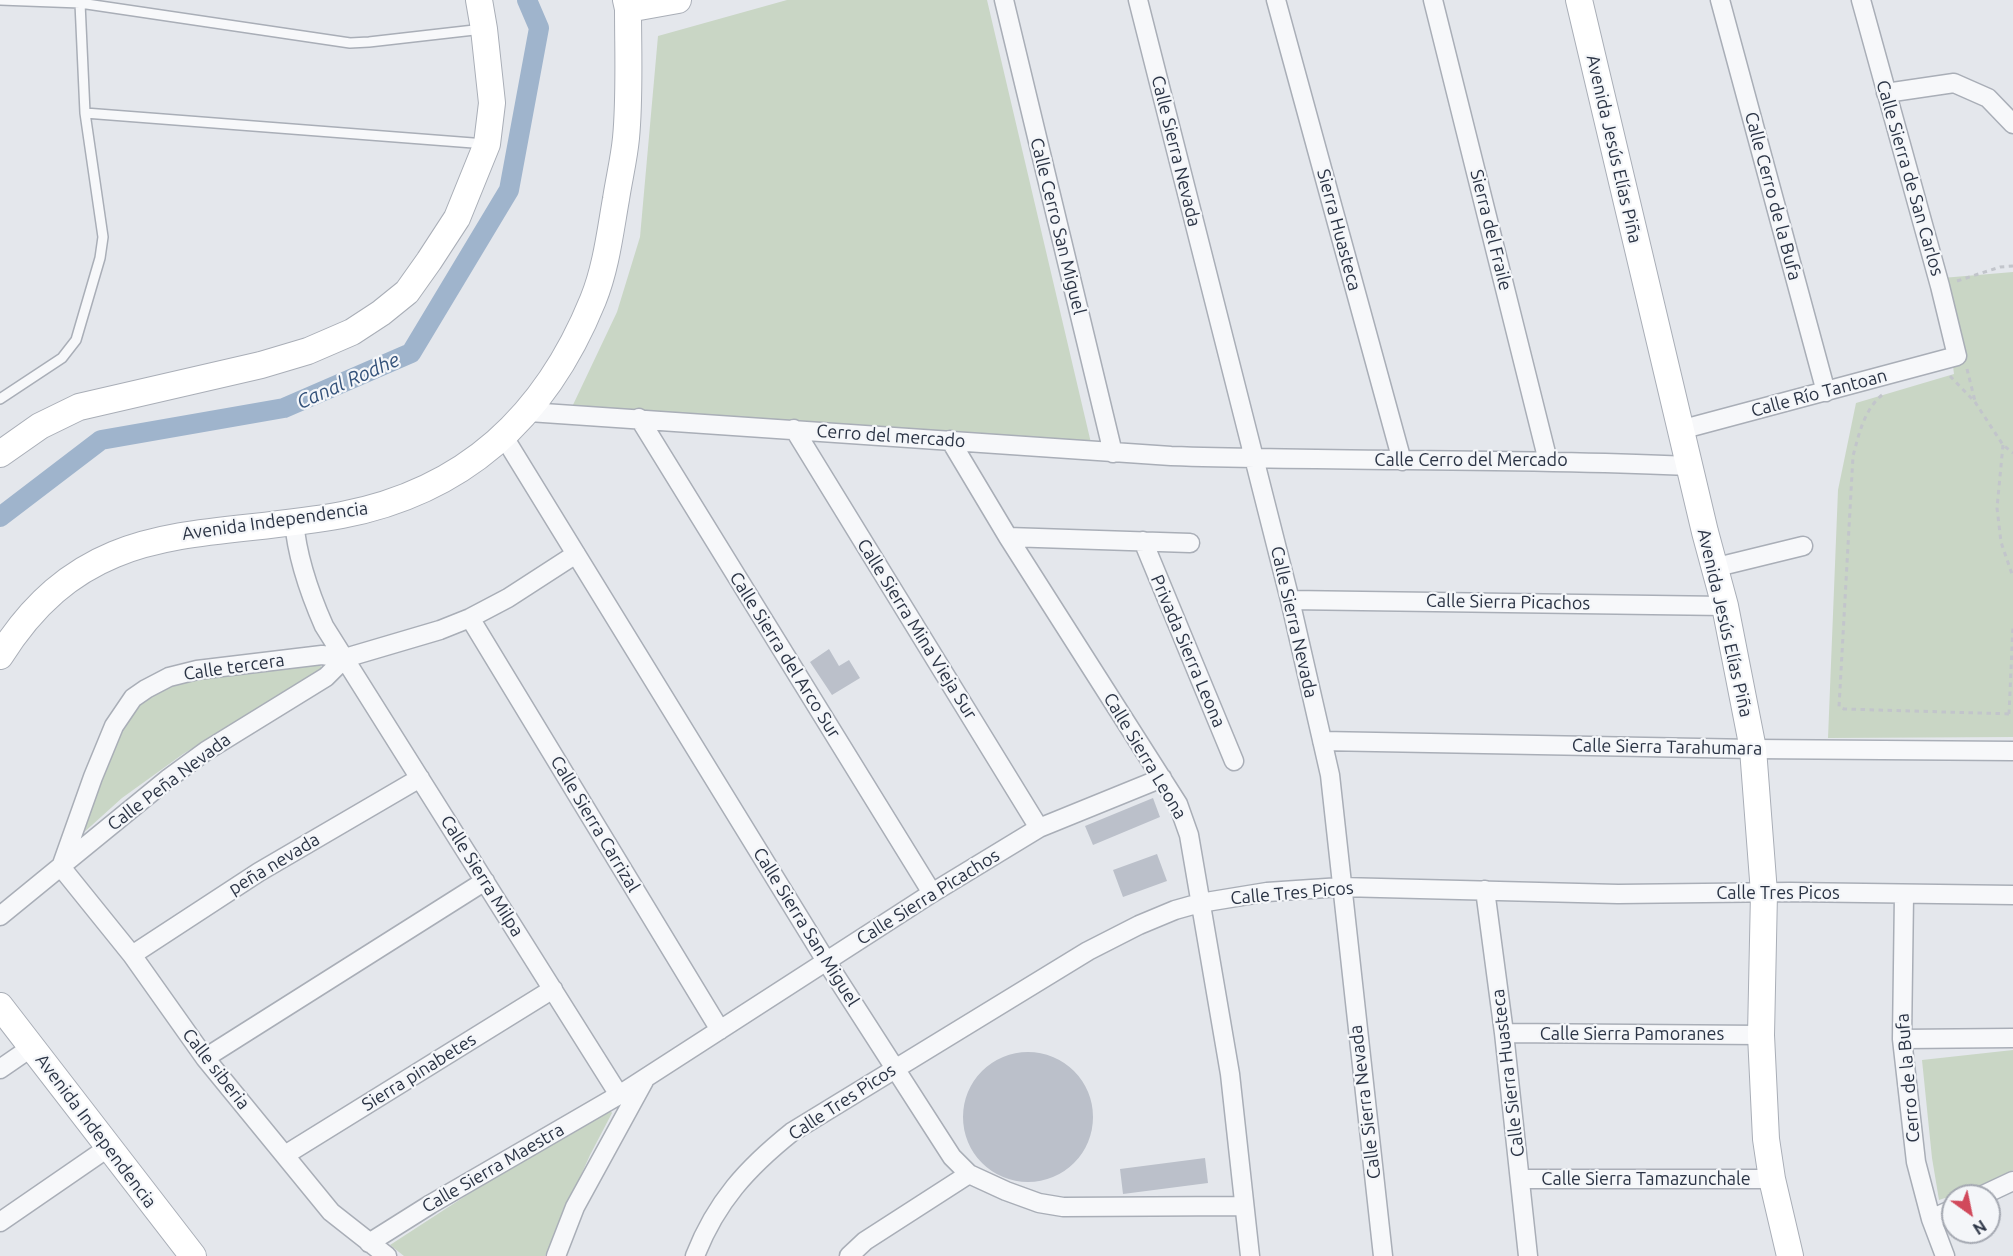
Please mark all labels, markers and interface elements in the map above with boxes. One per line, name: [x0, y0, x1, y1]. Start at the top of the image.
street label: Avenida Jesús Elías Piña: [1582, 53, 1646, 245]
street label: Calle Sierra Nevada: [1147, 73, 1205, 229]
street label: Calle Sierra de San Carlos: [1872, 78, 1948, 278]
street label: Calle Cerro de la Bufa: [1740, 109, 1806, 283]
street label: Calle Cerro San Miguel: [1026, 135, 1090, 317]
street label: Sierra Huasteca: [1312, 167, 1366, 293]
street label: Sierra del Fraile: [1465, 167, 1517, 293]
water label: Canal Rodhe: [293, 348, 403, 414]
street label: Calle Río Tantoan: [1749, 364, 1889, 422]
street label: Cerro del mercado: [816, 420, 966, 452]
street label: Calle Cerro del Mercado: [1374, 449, 1568, 471]
street label: Avenida Independencia: [181, 497, 369, 545]
street label: Avenida Jesús Elías Piña: [1693, 527, 1757, 719]
street label: Calle Sierra Mina Vieja Sur: [853, 535, 981, 723]
street label: Calle Sierra Nevada: [1266, 544, 1322, 700]
street label: Calle Sierra del Arco Sur: [725, 568, 845, 742]
street label: Privada Sierra Leona: [1146, 571, 1230, 731]
street label: Calle Sierra Picachos: [1426, 590, 1590, 614]
street label: Calle tercera: [182, 649, 286, 685]
street label: Calle Sierra Leona: [1099, 689, 1191, 823]
street label: Calle Peña Nevada: [103, 729, 235, 835]
street label: Calle Sierra Tarahumara: [1572, 735, 1762, 759]
street label: Calle Sierra Carrizal: [546, 752, 644, 896]
street label: Calle Sierra Milpa: [436, 811, 528, 941]
street label: peña nevada: [225, 828, 323, 900]
street label: Calle Sierra San Miguel: [748, 844, 864, 1010]
street label: Calle Sierra Picachos: [853, 844, 1003, 950]
street label: Calle Tres Picos: [1229, 877, 1355, 909]
street label: Calle Tres Picos: [1716, 882, 1840, 904]
street label: Calle Sierra Huasteca: [1487, 988, 1529, 1158]
street label: Cerro de la Bufa: [1892, 1012, 1924, 1144]
street label: Calle Sierra Pamoranes: [1540, 1023, 1724, 1045]
street label: Calle siberia: [178, 1024, 254, 1114]
street label: Calle Sierra Nevada: [1345, 1024, 1385, 1180]
street label: Sierra pinabetes: [358, 1028, 480, 1116]
street label: Avenida Independencia: [31, 1050, 161, 1212]
street label: Calle Tres Picos: [784, 1059, 900, 1145]
street label: Calle Sierra Maestra: [418, 1119, 568, 1217]
street label: Calle Sierra Tamazunchale: [1541, 1168, 1751, 1190]
north arrow: [1941, 1184, 2001, 1244]
text: N: [1970, 1217, 1990, 1238]

